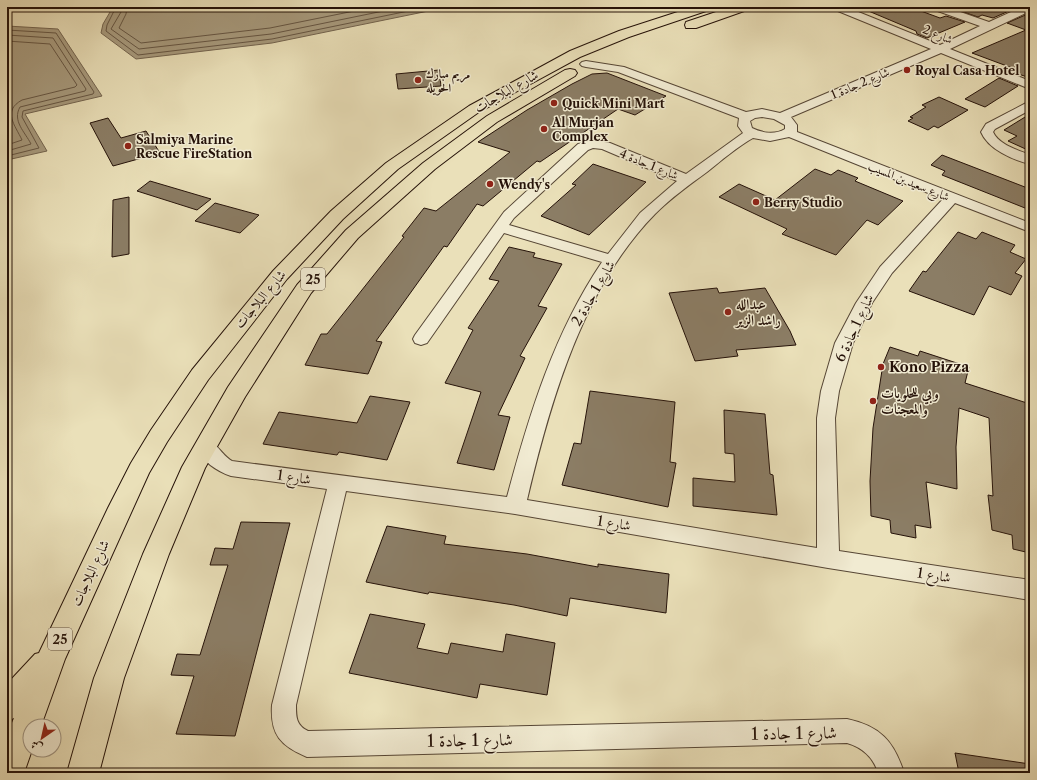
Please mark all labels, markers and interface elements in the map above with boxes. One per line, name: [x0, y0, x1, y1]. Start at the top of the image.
street label: شارع 2: [919, 21, 955, 51]
place label: Royal Casa Hotel: [915, 63, 1019, 78]
street label: شارع 2 جادة 1: [828, 64, 893, 106]
street label: شارع البلاجات: [471, 65, 543, 119]
marker: Royal Casa Hotel: [902, 65, 912, 75]
place label: مريم مبارك الحويله: [426, 66, 470, 96]
marker: مريم مبارك الحويله: [413, 75, 423, 85]
place label: Quick Mini Mart: [562, 96, 665, 111]
marker: Quick Mini Mart: [549, 98, 559, 108]
place label: Al Murjan Complex: [551, 115, 615, 144]
marker: Al Murjan Complex: [539, 124, 549, 134]
place label: Salmiya Marine Rescue FireStation: [136, 132, 253, 161]
marker: Salmiya Marine Rescue FireStation: [123, 141, 133, 151]
street label: شارع 1 جادة 4: [616, 145, 681, 186]
street label: شارع سعيد بن المسيب: [865, 158, 952, 208]
place label: Wendy's: [497, 177, 550, 192]
marker: Wendy's: [485, 179, 495, 189]
place label: Berry Studio: [764, 195, 843, 210]
marker: Berry Studio: [751, 197, 761, 207]
street label: شارع 1 جادة 2: [567, 257, 622, 330]
street label: شارع البلاجات: [230, 266, 292, 334]
road number: 25: [301, 268, 325, 290]
street label: شارع 1 جادة 6: [830, 291, 880, 366]
place label: عبدالله راشد الزير: [734, 295, 781, 329]
marker: عبدالله راشد الزير: [723, 307, 733, 317]
place label: Kono Pizza: [889, 358, 970, 376]
marker: Kono Pizza: [876, 362, 886, 372]
place label: وبي للحلويات والمعجنات: [881, 384, 939, 418]
marker: وبي للحلويات والمعجنات: [868, 396, 878, 406]
street label: شارع 1: [276, 466, 312, 491]
street label: شارع 1: [595, 511, 632, 538]
street label: شارع البلاجات: [67, 537, 116, 610]
street label: شارع 1: [915, 563, 952, 590]
road number: 25: [48, 628, 72, 650]
north arrow: [22, 718, 62, 758]
street label: شارع 1 جادة 1: [751, 722, 837, 748]
street label: شارع 1 جادة 1: [427, 729, 513, 755]
text: ش: [28, 737, 45, 755]

